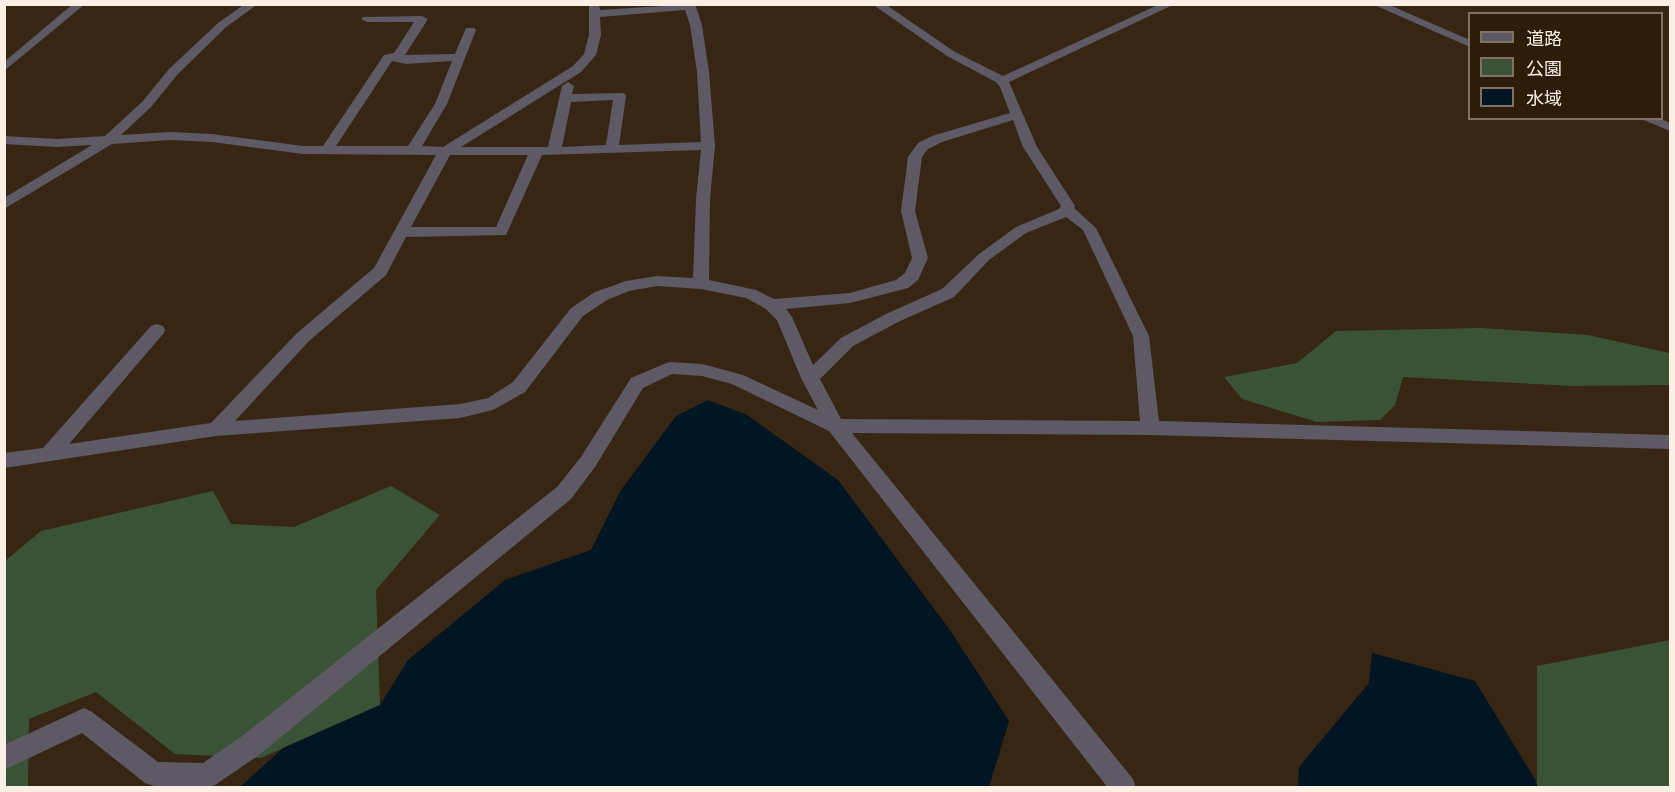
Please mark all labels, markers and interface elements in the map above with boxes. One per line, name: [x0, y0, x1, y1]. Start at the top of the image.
legend: [1468, 12, 1663, 120]
text: 道路: [1526, 24, 1562, 51]
text: 公園: [1526, 54, 1562, 81]
text: 水域: [1526, 84, 1562, 111]

